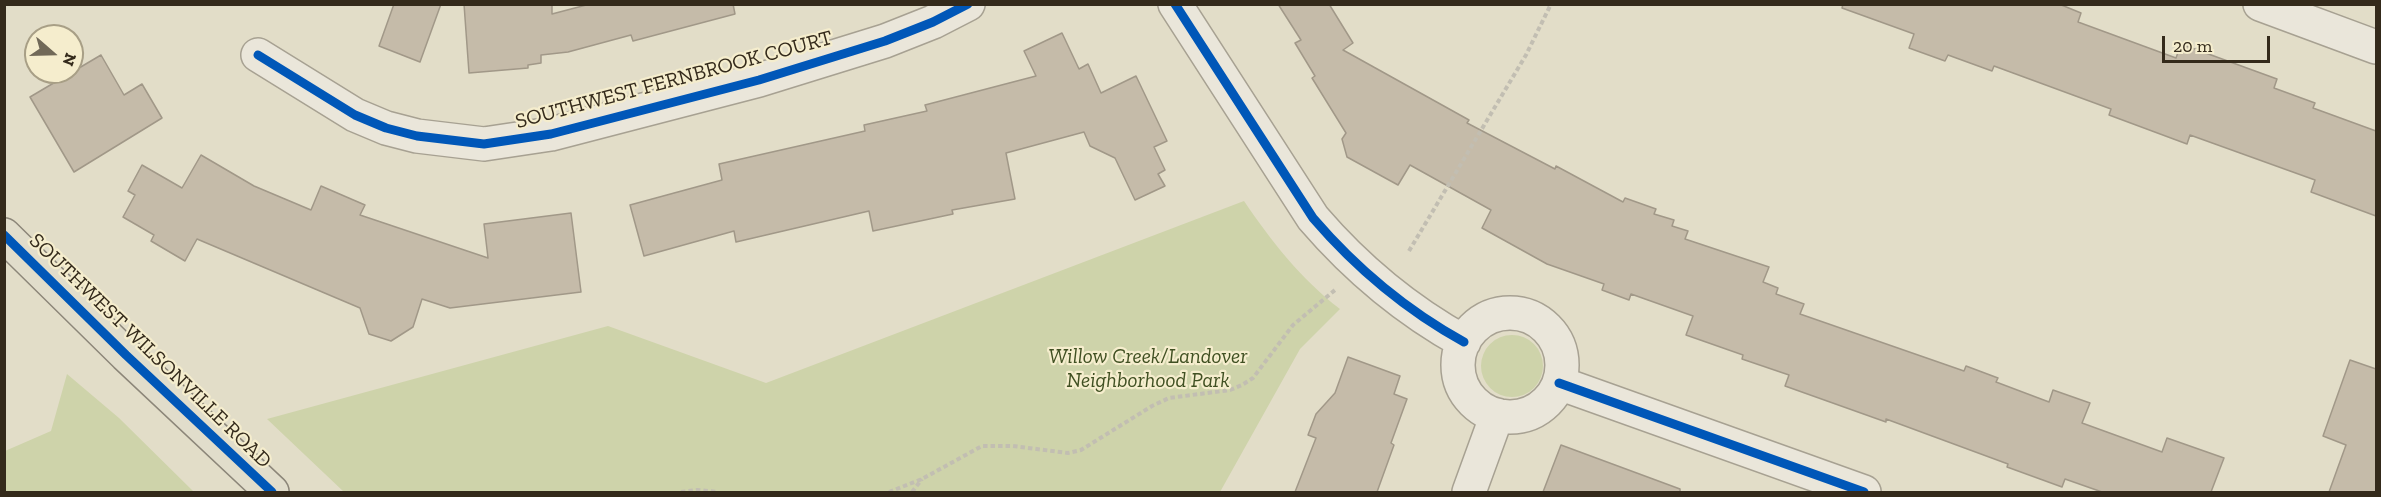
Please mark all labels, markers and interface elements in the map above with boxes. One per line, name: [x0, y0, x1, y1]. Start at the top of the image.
north arrow: [24, 24, 84, 84]
scale bar: [2165, 24, 2273, 62]
street label: SOUTHWEST FERNBROOK COURT: [513, 25, 835, 135]
text: 20 m: [2173, 35, 2212, 57]
text: N: [58, 51, 81, 69]
street label: SOUTHWEST WILSONVILLE ROAD: [24, 228, 276, 474]
park label: Willow Creek/Landover Neighborhood Park: [1049, 344, 1247, 394]

